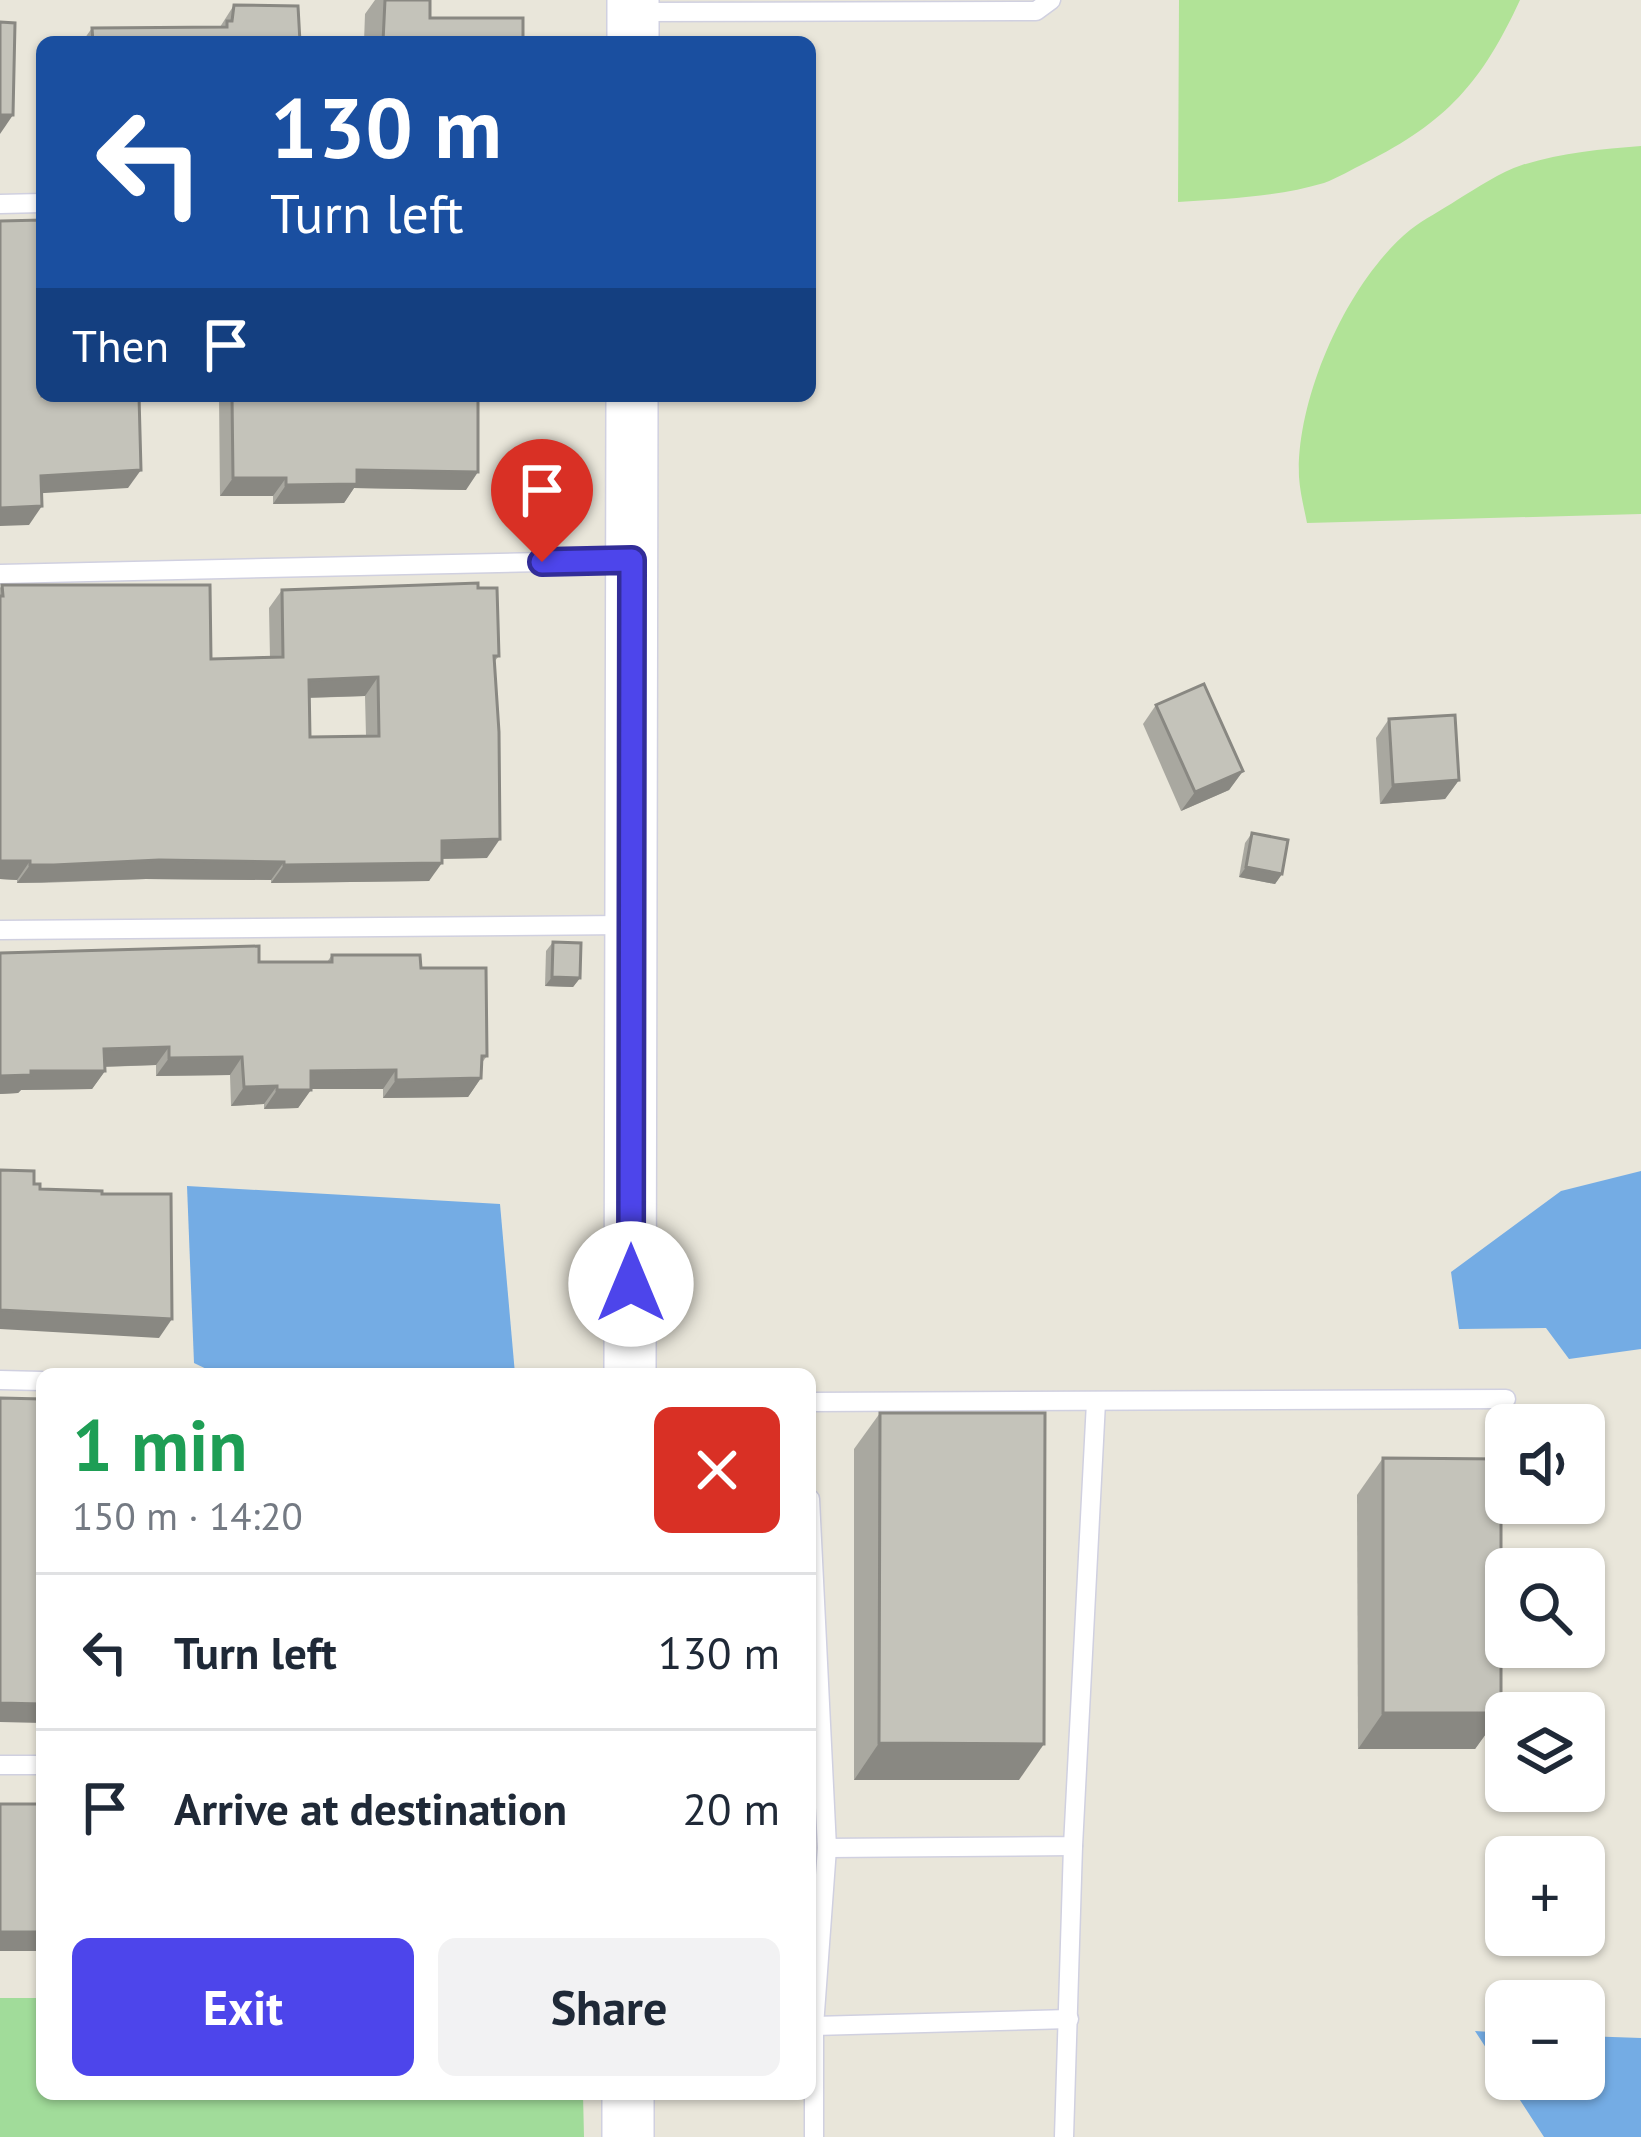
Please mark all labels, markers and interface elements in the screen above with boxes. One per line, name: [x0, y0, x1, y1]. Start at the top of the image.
text: 130 m: [270, 72, 502, 181]
icon: left: [72, 84, 228, 240]
text: Turn left: [270, 178, 464, 248]
icon: arrive: [193, 312, 259, 378]
text: Then: [72, 316, 169, 374]
pin: [491, 439, 593, 562]
icon: arrive: [509, 457, 575, 523]
position arrow: [568, 1221, 694, 1347]
text: 1 min: [72, 1398, 248, 1491]
map controls: [1485, 1404, 1605, 2100]
button: sound: [1485, 1404, 1605, 1524]
button: close: [654, 1407, 780, 1533]
text: 150 m · 14:20: [72, 1490, 303, 1541]
button: search: [1485, 1548, 1605, 1668]
icon: left: [72, 1619, 138, 1685]
text: Turn left: [174, 1623, 337, 1681]
text: 130 m: [658, 1623, 780, 1681]
button: layers: [1485, 1692, 1605, 1812]
icon: arrive: [72, 1775, 138, 1841]
text: Arrive at destination: [174, 1779, 567, 1837]
text: 20 m: [682, 1779, 780, 1837]
button: +: [1485, 1836, 1605, 1956]
button: Exit: [72, 1938, 414, 2076]
button: Share: [438, 1938, 780, 2076]
button: −: [1485, 1980, 1605, 2100]

